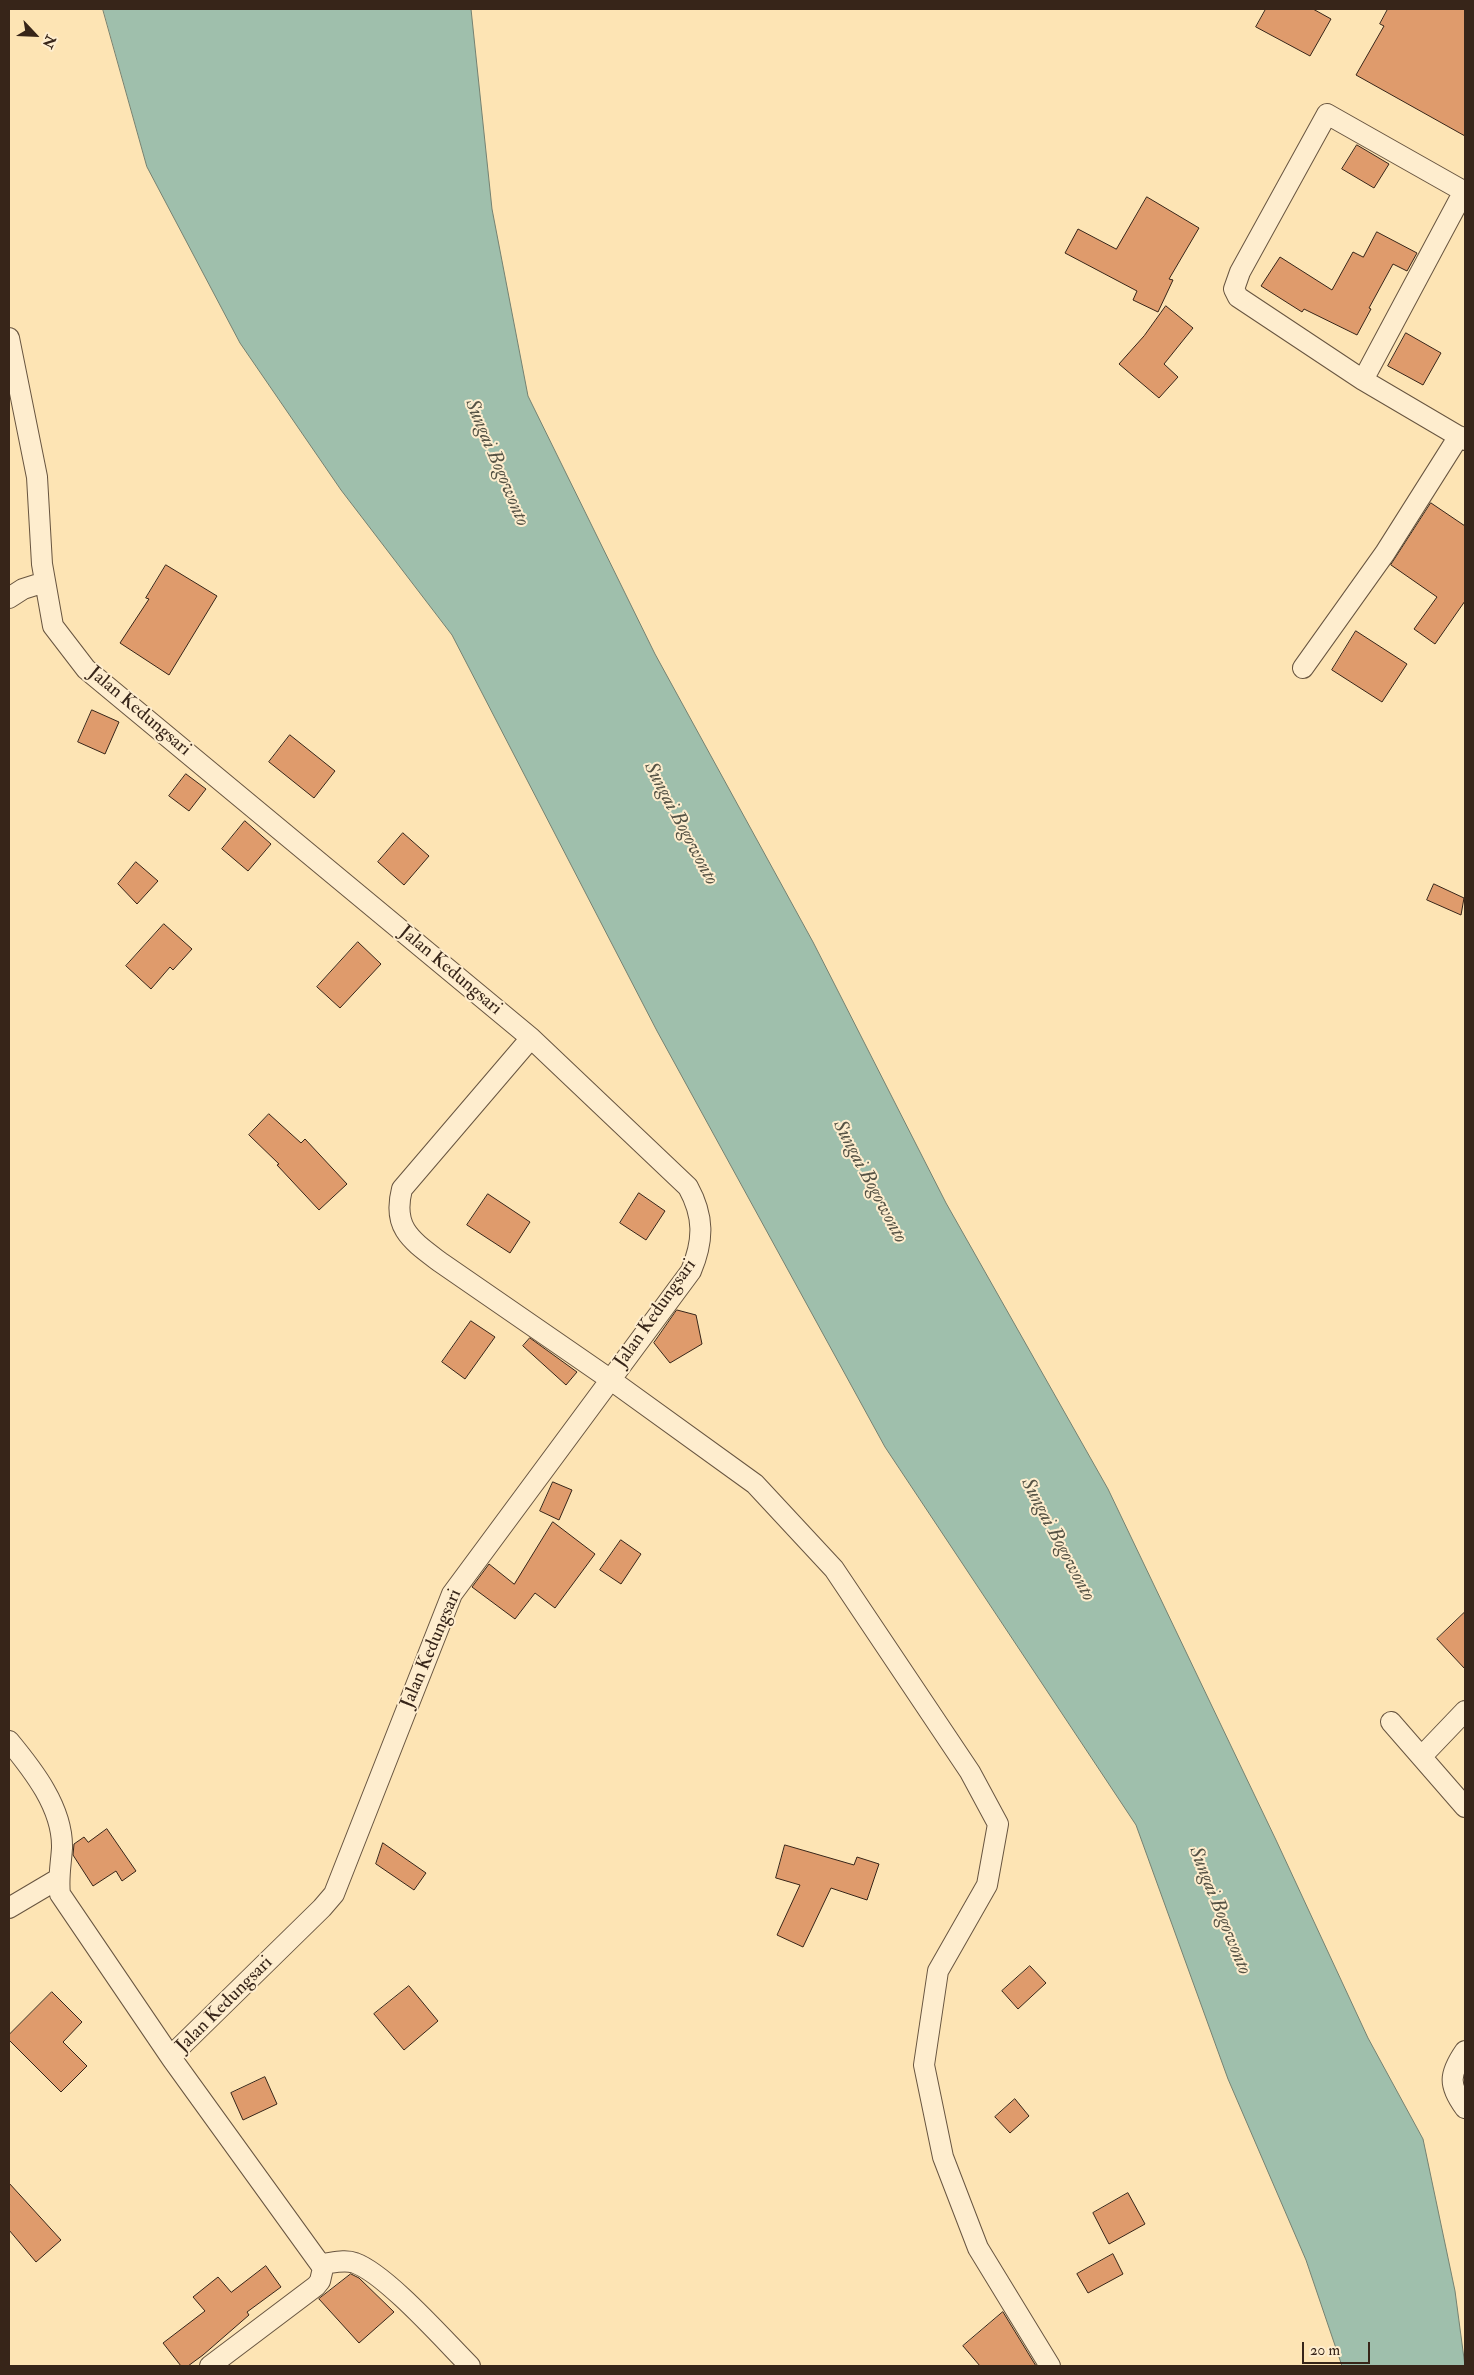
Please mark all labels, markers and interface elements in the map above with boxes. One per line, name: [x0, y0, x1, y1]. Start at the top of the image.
north arrow: [10, 10, 60, 60]
text: N: [39, 32, 59, 51]
water label: Sungai Bogowonto: [458, 396, 534, 530]
street label: Jalan Kedungsari: [83, 662, 195, 762]
water label: Sungai Bogowonto: [638, 758, 722, 890]
street label: Jalan Kedungsari: [394, 921, 506, 1021]
water label: Sungai Bogowonto: [827, 1116, 911, 1248]
street label: Jalan Kedungsari: [610, 1255, 702, 1373]
water label: Sungai Bogowonto: [1015, 1474, 1099, 1606]
street label: Jalan Kedungsari: [397, 1586, 467, 1712]
water label: Sungai Bogowonto: [1182, 1843, 1256, 1979]
street label: Jalan Kedungsari: [172, 1952, 278, 2058]
scale bar: [1304, 2332, 1372, 2364]
text: 20 m: [1310, 2341, 1340, 2360]

